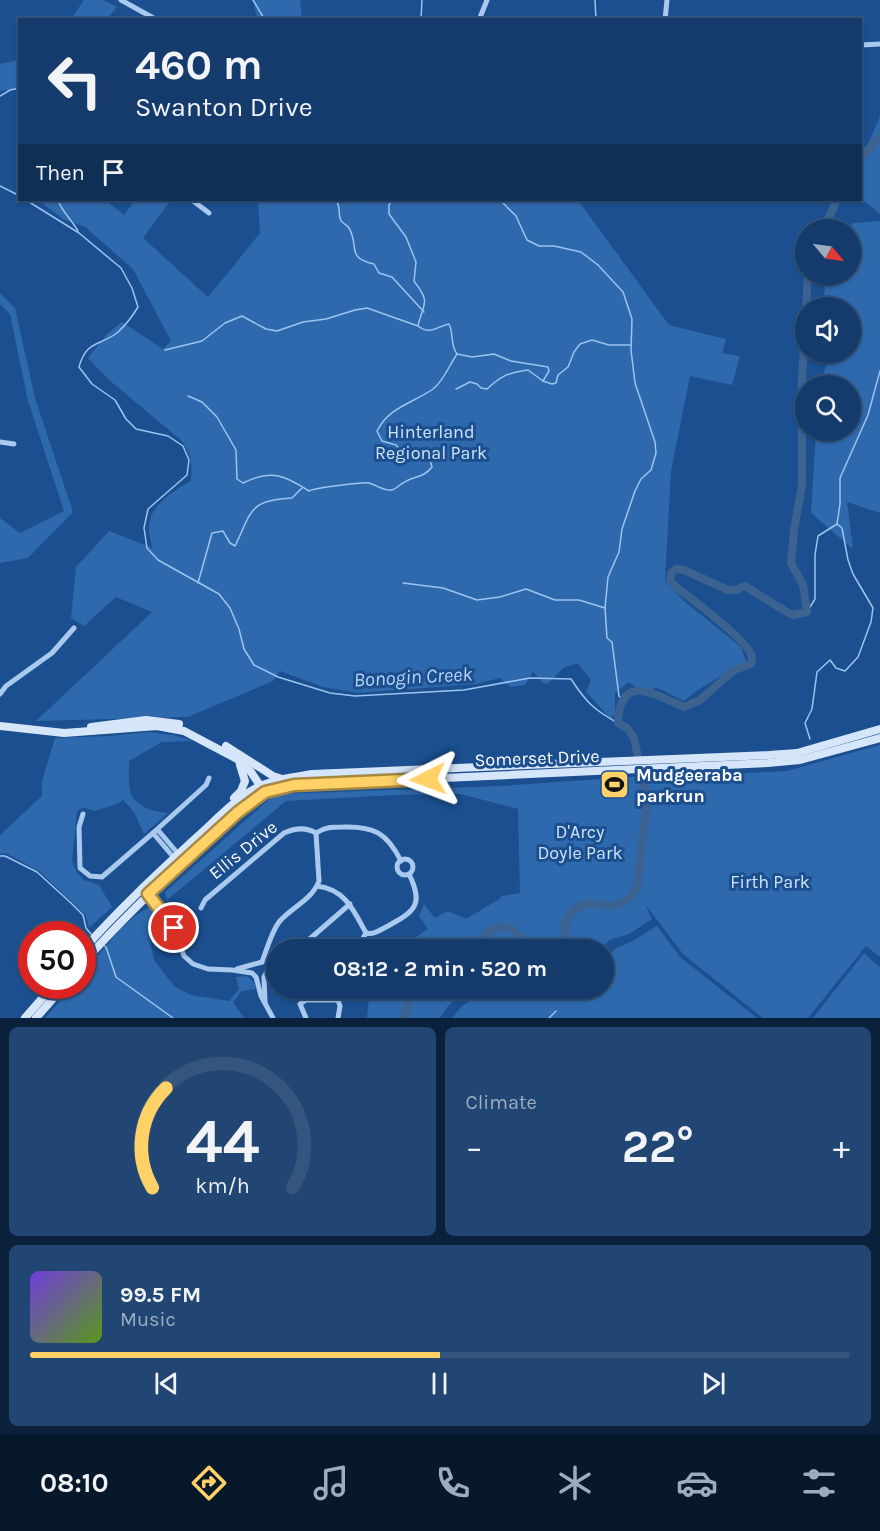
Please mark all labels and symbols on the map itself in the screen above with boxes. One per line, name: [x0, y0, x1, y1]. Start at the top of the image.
north arrow: [795, 219, 861, 285]
park label: Hinterland Regional Park: [375, 421, 487, 464]
water label: Bonogin Creek: [353, 662, 474, 692]
street label: Somerset Drive: [474, 745, 600, 771]
position arrow: [396, 747, 460, 811]
place label: Mudgeeraba parkrun: [636, 764, 743, 807]
sports icon: Mudgeeraba parkrun: [599, 769, 631, 801]
street label: Ellis Drive: [204, 816, 282, 884]
park label: D'Arcy Doyle Park: [537, 821, 623, 864]
park label: Firth Park: [730, 871, 810, 893]
pin: [148, 902, 199, 953]
speed limit sign: 50: [18, 921, 96, 999]

